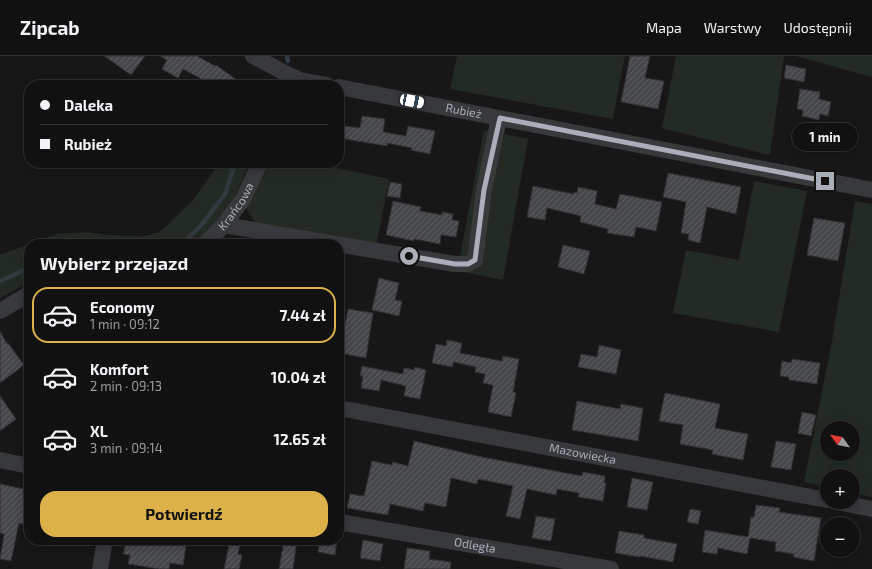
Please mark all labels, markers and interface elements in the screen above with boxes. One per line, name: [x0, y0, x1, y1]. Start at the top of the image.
text: Zipcab: [20, 16, 80, 39]
text: Mapa: [646, 19, 682, 36]
text: Warstwy: [704, 19, 762, 36]
text: Udostępnij: [784, 19, 852, 36]
car: [399, 93, 425, 109]
text: Daleka: [64, 96, 113, 114]
street label: Rubież: [445, 100, 483, 120]
callout: 1 min: [792, 123, 858, 151]
text: 1 min: [809, 129, 841, 145]
text: Rubież: [64, 135, 112, 153]
route end: [816, 172, 834, 190]
street label: Krańcowa: [215, 180, 256, 233]
route start: [400, 247, 418, 265]
text: Wybierz przejazd: [40, 252, 188, 274]
icon: car: [42, 297, 78, 333]
text: Economy: [90, 298, 155, 316]
text: 7.44 zł: [279, 306, 326, 324]
text: 1 min · 09:12: [90, 316, 160, 332]
icon: car: [42, 359, 78, 395]
text: Komfort: [90, 360, 149, 378]
text: 10.04 zł: [271, 368, 326, 386]
text: 2 min · 09:13: [90, 378, 162, 394]
icon: car: [42, 421, 78, 457]
north arrow: [820, 421, 860, 461]
map controls: [820, 421, 860, 557]
text: XL: [90, 422, 108, 440]
text: 12.65 zł: [273, 430, 326, 448]
text: 3 min · 09:14: [90, 440, 163, 456]
street label: Mazowiecka: [548, 440, 618, 466]
button: +: [820, 469, 860, 509]
button: Potwierdź: [40, 491, 328, 537]
button: −: [820, 517, 860, 557]
street label: Odległa: [453, 534, 497, 555]

